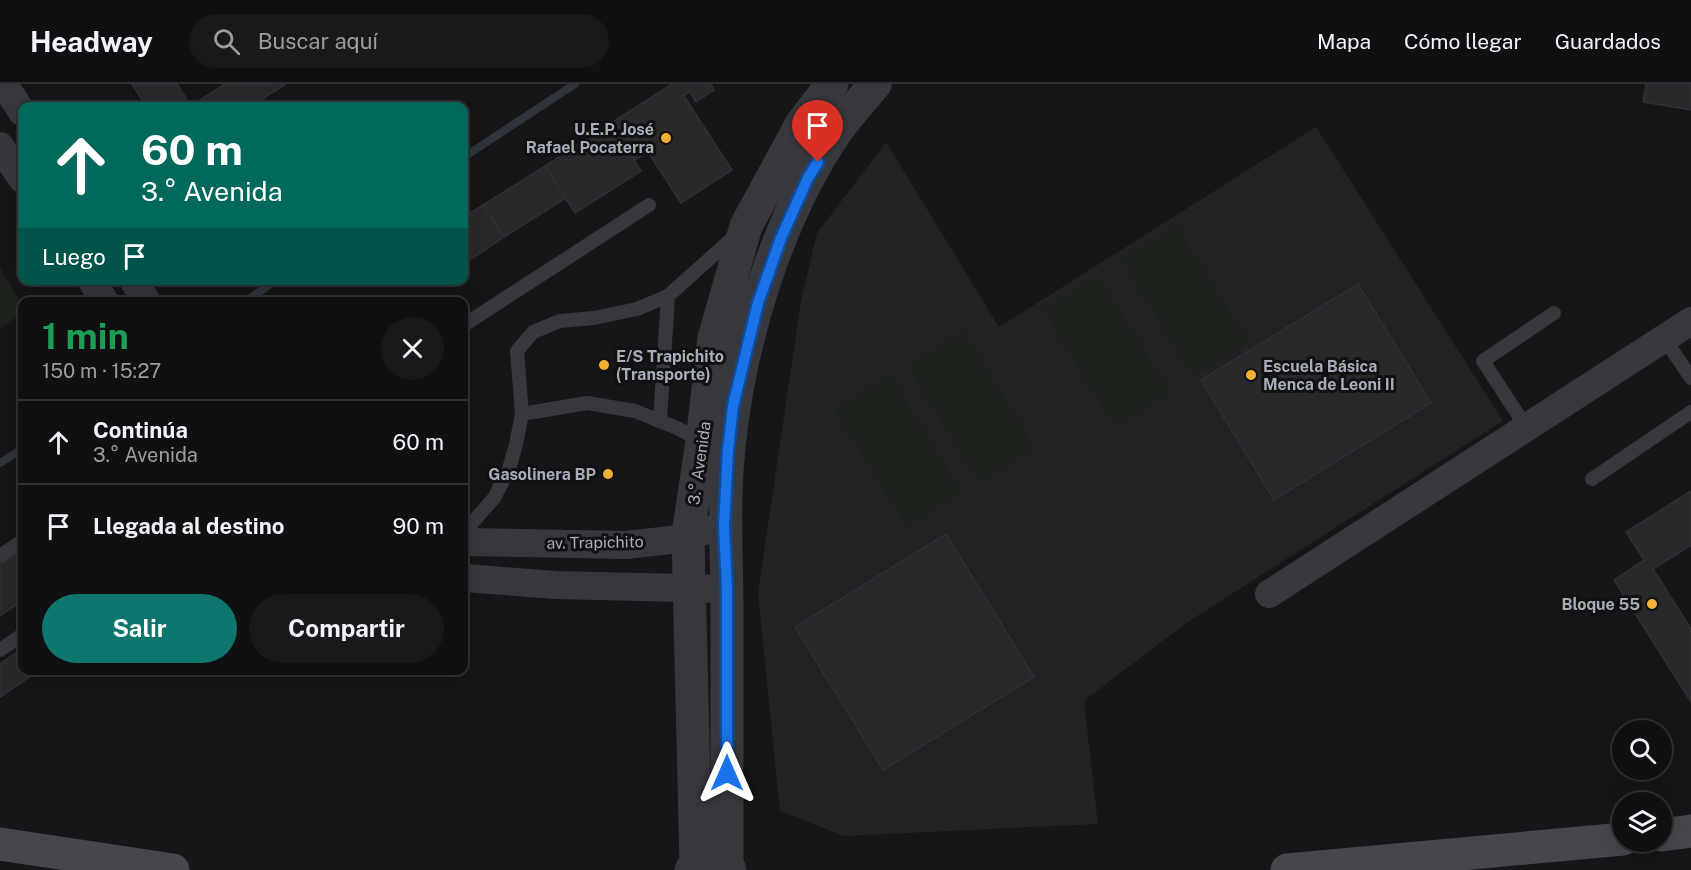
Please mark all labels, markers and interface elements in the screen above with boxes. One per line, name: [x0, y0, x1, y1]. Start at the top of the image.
search box: [189, 14, 609, 68]
text: Headway: [30, 25, 153, 58]
icon: search: [210, 25, 243, 58]
text: Buscar aquí: [258, 28, 378, 54]
text: Mapa: [1317, 29, 1371, 54]
text: Cómo llegar: [1404, 29, 1522, 54]
text: Guardados: [1555, 29, 1661, 54]
pin: [792, 100, 843, 162]
icon: arrive: [801, 109, 834, 142]
place label: U.E.P. José Rafael Pocaterra: [526, 120, 654, 157]
text: 60 m: [141, 125, 243, 174]
icon: ahead: [42, 126, 120, 204]
marker: U.E.P. José Rafael Pocaterra: [659, 131, 673, 145]
text: 3.° Avenida: [141, 175, 283, 207]
icon: arrive: [118, 240, 151, 273]
text: Luego: [42, 244, 106, 270]
text: 1 min: [42, 315, 129, 357]
button: close: [381, 317, 444, 380]
place label: E/S Trapichito (Transporte): [616, 347, 724, 384]
place label: Escuela Básica Menca de Leoni II: [1263, 357, 1395, 394]
marker: E/S Trapichito (Transporte): [597, 358, 611, 372]
text: 150 m · 15:27: [42, 359, 161, 383]
marker: Escuela Básica Menca de Leoni II: [1244, 368, 1258, 382]
text: Continúa: [93, 417, 188, 443]
street label: 3.° Avenida: [684, 420, 715, 506]
icon: ahead: [42, 426, 75, 459]
text: 60 m: [393, 429, 444, 455]
text: 3.° Avenida: [93, 443, 198, 467]
place label: Gasolinera BP: [488, 465, 596, 484]
marker: Gasolinera BP: [601, 467, 615, 481]
icon: arrive: [42, 510, 75, 543]
text: Llegada al destino: [93, 513, 284, 539]
text: 90 m: [393, 513, 444, 539]
street label: av. Trapichito: [546, 532, 644, 553]
button: Salir: [42, 594, 237, 663]
button: Compartir: [249, 594, 444, 663]
place label: Bloque 55: [1561, 595, 1640, 614]
marker: Bloque 55: [1645, 597, 1659, 611]
map controls: [1612, 720, 1672, 852]
button: search: [1612, 720, 1672, 780]
position arrow: [695, 741, 759, 805]
button: layers: [1612, 792, 1672, 852]

